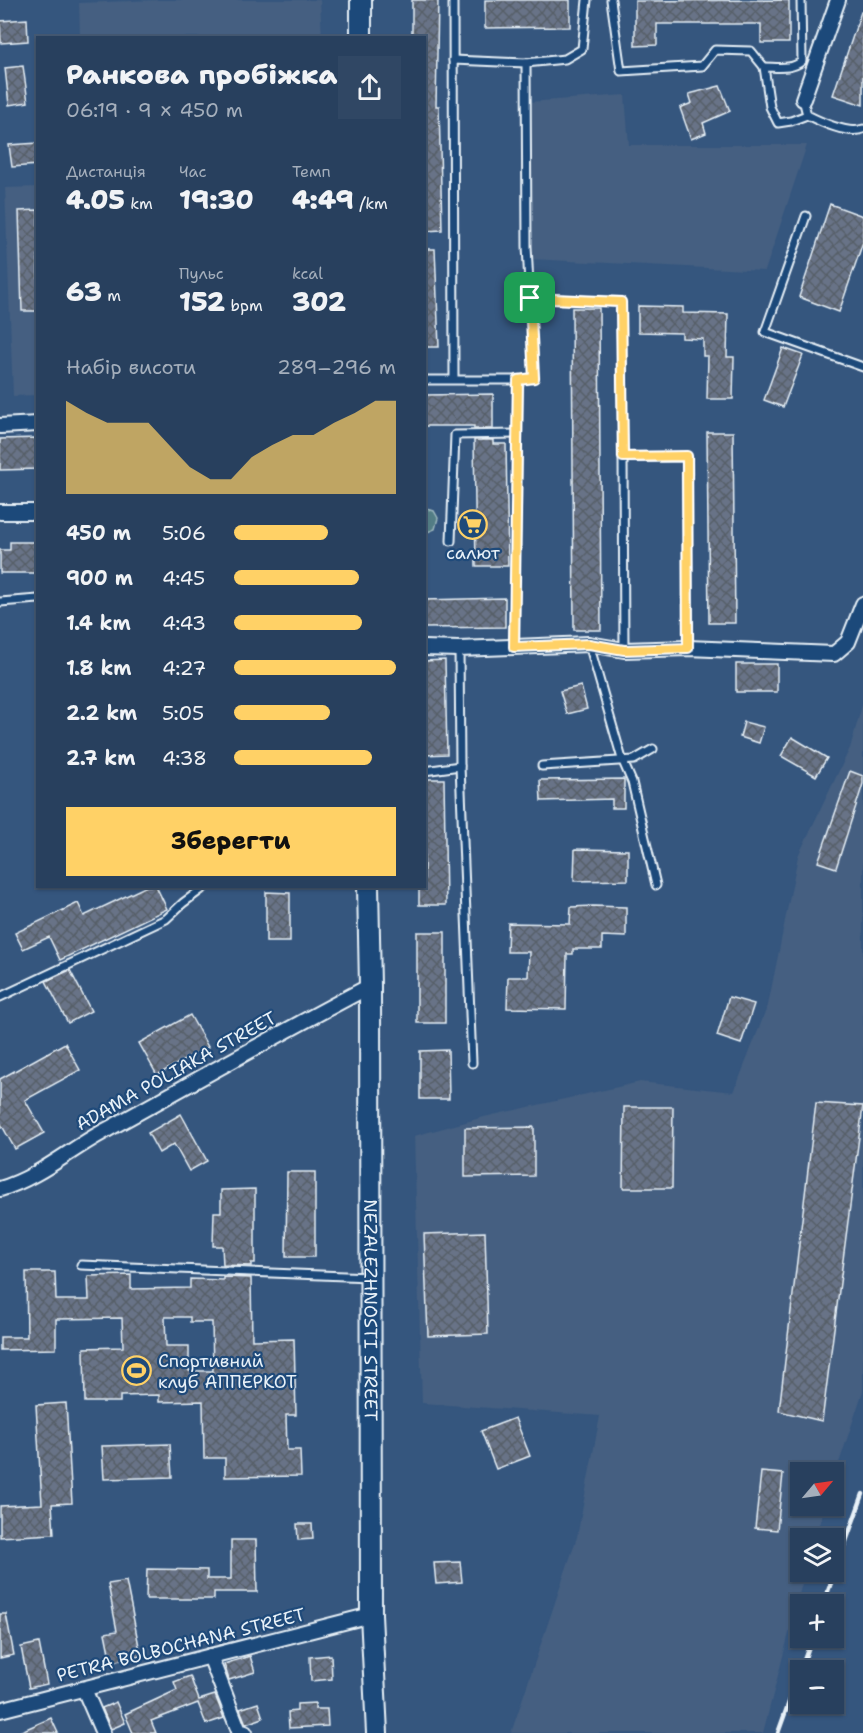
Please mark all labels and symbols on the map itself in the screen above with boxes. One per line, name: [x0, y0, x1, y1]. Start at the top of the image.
pin: [504, 272, 555, 323]
supermarket icon: салют: [457, 508, 489, 540]
place label: салют: [446, 541, 501, 565]
street label: ADAMA POLIAKA STREET: [71, 1006, 281, 1136]
street label: NEZALEZHNOSTI STREET: [358, 1199, 383, 1421]
place label: Спортивний клуб АППЕРКОТ: [158, 1349, 297, 1394]
sports icon: Спортивний клуб АППЕРКОТ: [121, 1355, 153, 1387]
north arrow: [790, 1462, 844, 1516]
street label: PETRA BOLBOCHANA STREET: [54, 1602, 308, 1688]

